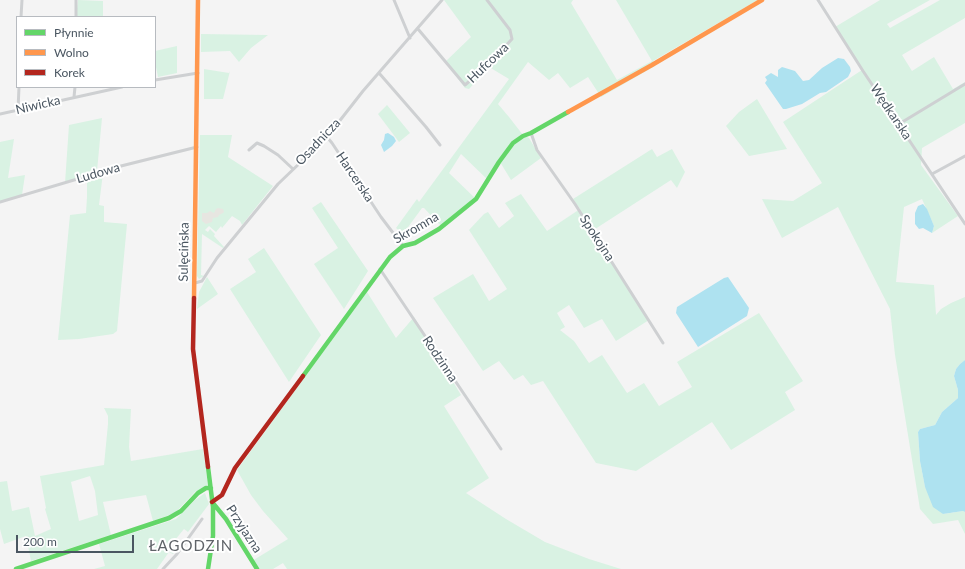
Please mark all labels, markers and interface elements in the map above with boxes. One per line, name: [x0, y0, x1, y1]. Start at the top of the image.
legend: [16, 16, 156, 88]
text: Płynnie: [54, 25, 94, 40]
street label: Hufcowa: [464, 40, 512, 86]
text: Wolno: [54, 45, 89, 60]
text: Korek: [54, 65, 85, 80]
street label: Wędkarska: [867, 81, 915, 143]
street label: Niwicka: [14, 92, 62, 118]
street label: Osadnicza: [292, 115, 344, 169]
street label: Harcerska: [333, 149, 377, 205]
street label: Ludowa: [74, 159, 122, 187]
street label: Skromna: [391, 209, 441, 247]
street label: Spokojna: [576, 212, 618, 264]
street label: Sulęcińska: [176, 222, 192, 282]
street label: Rodzinna: [419, 333, 461, 385]
street label: Przyjazna: [223, 502, 265, 556]
scale bar: [18, 527, 136, 553]
text: 200 m: [23, 534, 57, 549]
district label: ŁAGODZIN: [149, 537, 233, 555]

